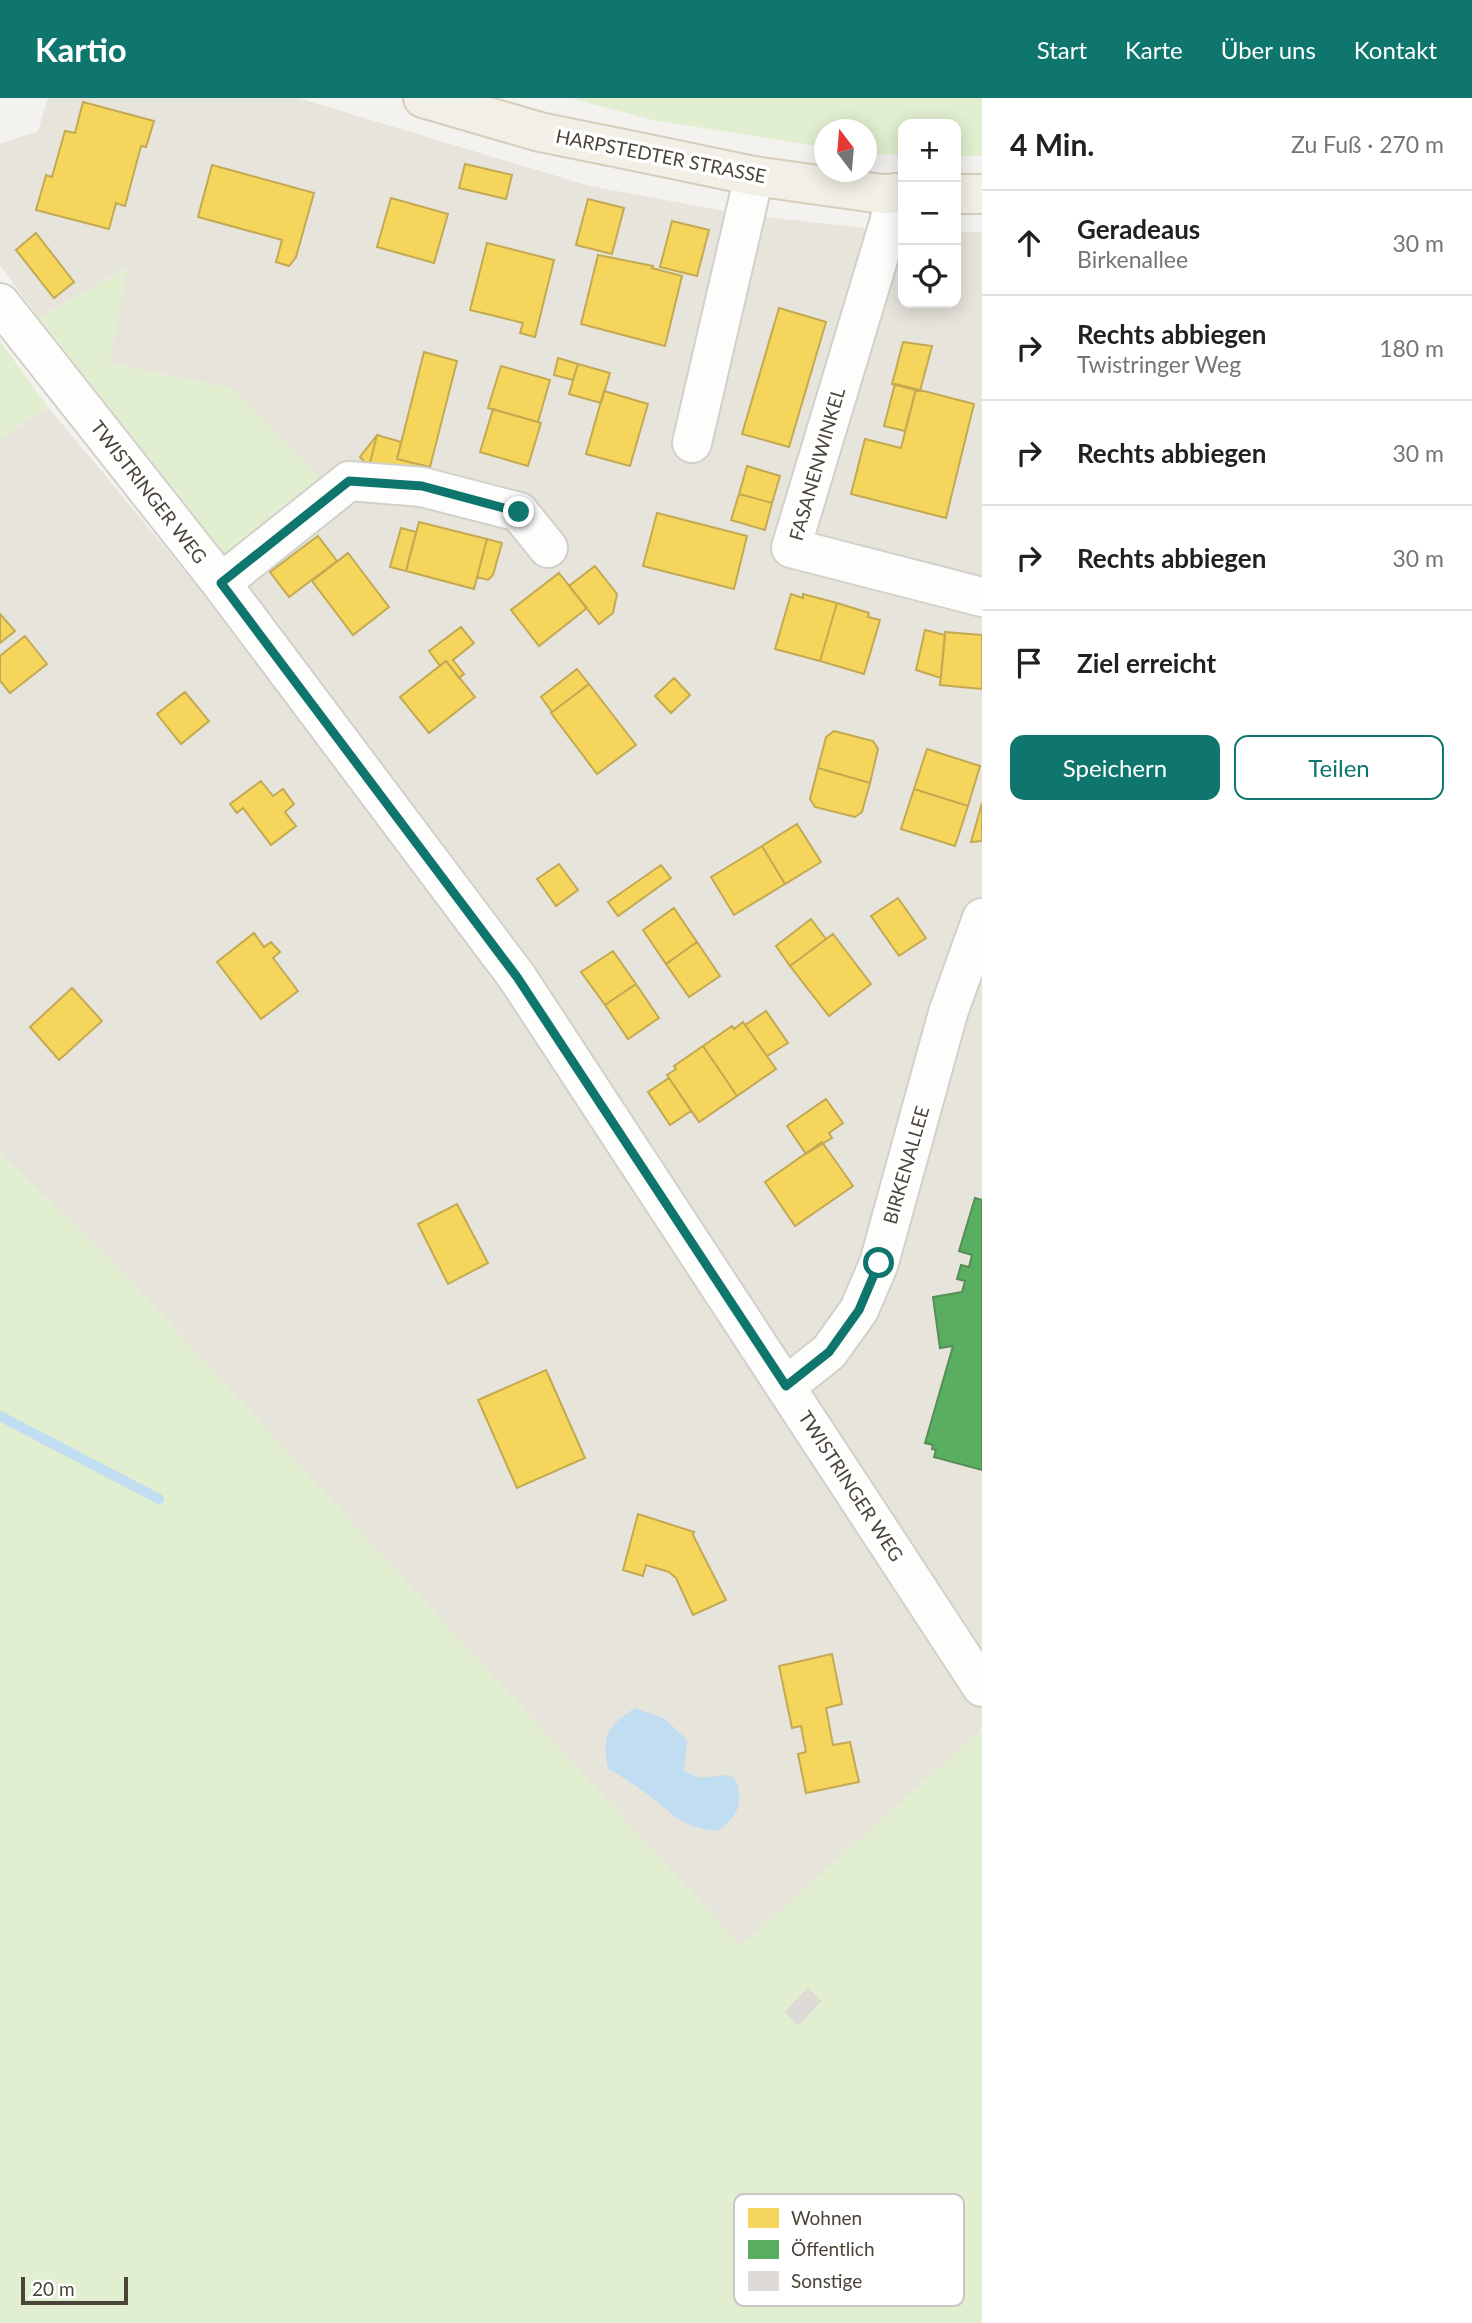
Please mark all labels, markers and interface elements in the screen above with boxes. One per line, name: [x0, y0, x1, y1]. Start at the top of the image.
text: Kartio: [35, 29, 127, 69]
text: Start: [1037, 35, 1087, 64]
text: Karte: [1125, 35, 1183, 64]
text: Über uns: [1221, 35, 1316, 64]
text: Kontakt: [1354, 35, 1437, 64]
north arrow: [814, 119, 877, 182]
map controls: [898, 119, 961, 308]
button: +: [898, 119, 961, 182]
street label: HARPSTEDTER STRASSE: [554, 124, 768, 187]
text: 4 Min.: [1010, 126, 1095, 162]
text: Zu Fuß · 270 m: [1291, 130, 1444, 158]
button: −: [898, 182, 961, 245]
text: Geradeaus: [1077, 213, 1200, 245]
icon: ahead: [1010, 224, 1048, 262]
text: 30 m: [1393, 229, 1444, 257]
button: locate: [898, 245, 961, 308]
text: Birkenallee: [1077, 245, 1188, 273]
text: Rechts abbiegen: [1077, 318, 1266, 350]
icon: right: [1010, 329, 1048, 367]
text: 180 m: [1379, 334, 1444, 362]
text: Twistringer Weg: [1077, 350, 1241, 378]
street label: FASANENWINKEL: [784, 384, 849, 543]
street label: TWISTRINGER WEG: [86, 416, 212, 568]
icon: right: [1010, 434, 1048, 472]
text: Rechts abbiegen: [1077, 437, 1266, 469]
text: 30 m: [1393, 439, 1444, 467]
route end: [503, 496, 534, 527]
icon: right: [1010, 539, 1048, 577]
text: Rechts abbiegen: [1077, 542, 1266, 574]
text: 30 m: [1393, 544, 1444, 572]
icon: arrive: [1010, 644, 1048, 682]
text: Ziel erreicht: [1077, 647, 1216, 679]
button: Speichern: [1010, 735, 1220, 800]
button: Teilen: [1234, 735, 1444, 800]
street label: BIRKENALLEE: [878, 1103, 933, 1227]
route start: [863, 1247, 894, 1278]
street label: TWISTRINGER WEG: [794, 1406, 909, 1565]
legend: [734, 2194, 964, 2306]
text: Wohnen: [791, 2206, 862, 2229]
text: Öffentlich: [791, 2237, 875, 2260]
text: Sonstige: [791, 2269, 862, 2292]
scale bar: [21, 2274, 128, 2306]
text: 20 m: [32, 2277, 75, 2300]

